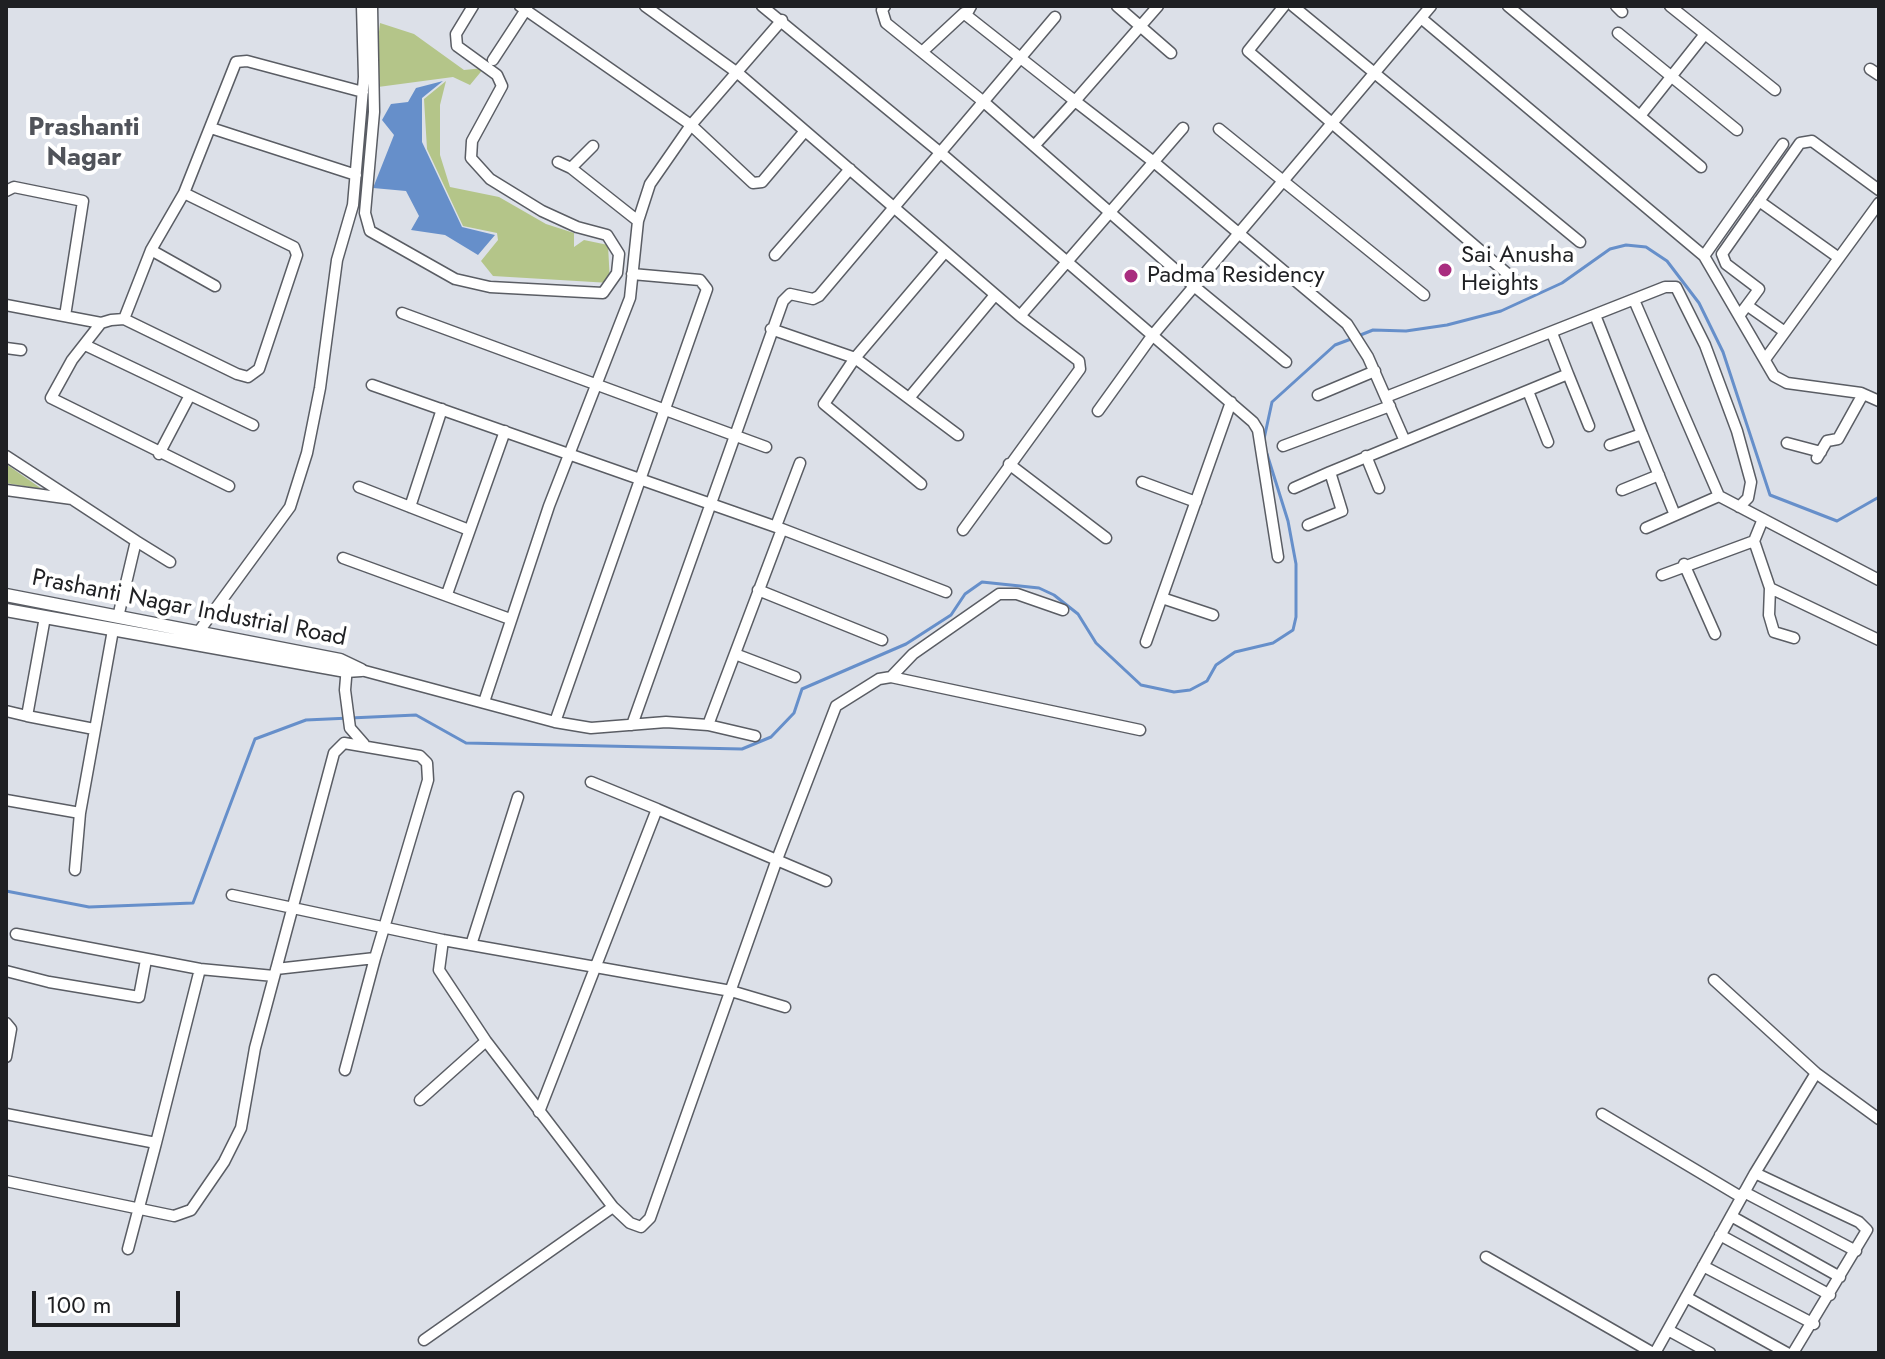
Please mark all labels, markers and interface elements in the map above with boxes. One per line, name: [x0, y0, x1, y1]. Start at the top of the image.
district label: Prashanti Nagar: [28, 113, 140, 174]
place label: Sai Anusha Heights: [1461, 242, 1574, 298]
marker: Sai Anusha Heights: [1436, 261, 1454, 279]
place label: Padma Residency: [1147, 262, 1325, 290]
marker: Padma Residency: [1122, 267, 1140, 285]
street label: Prashanti Nagar Industrial Road: [29, 564, 349, 654]
scale bar: [36, 1275, 184, 1325]
text: 100 m: [46, 1287, 112, 1322]

